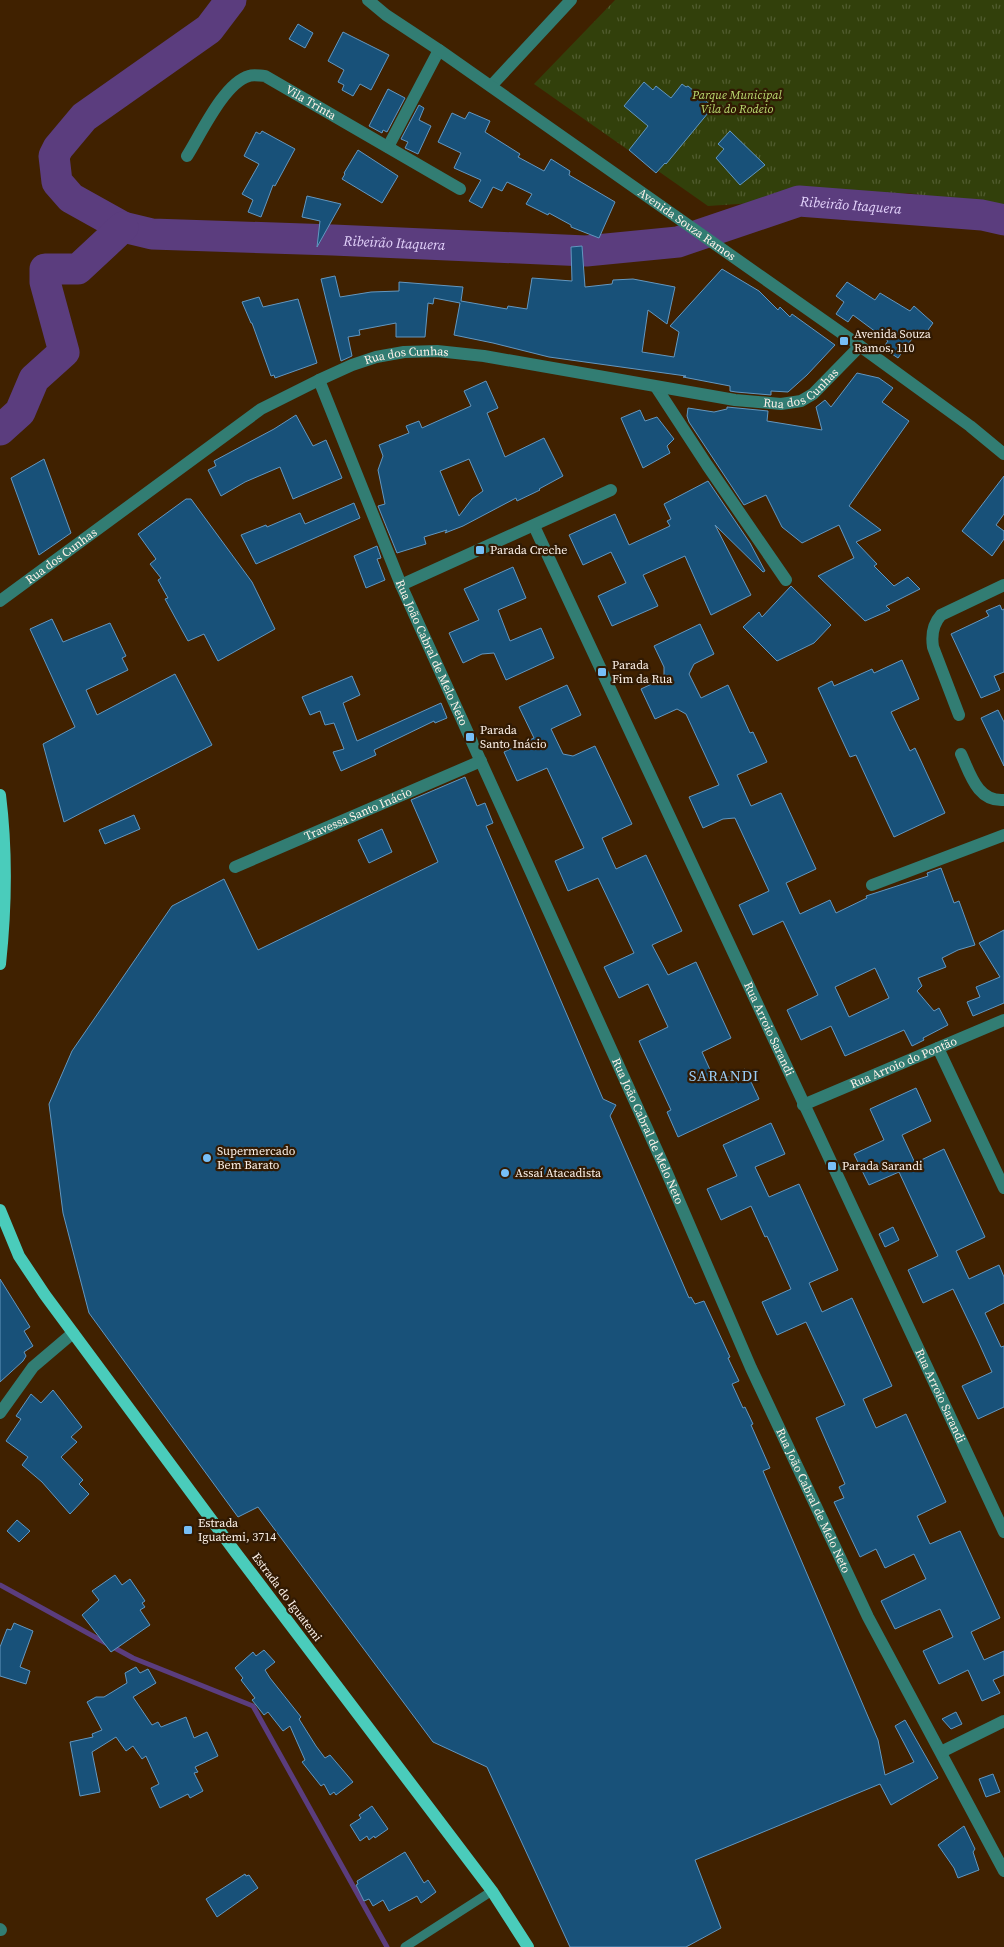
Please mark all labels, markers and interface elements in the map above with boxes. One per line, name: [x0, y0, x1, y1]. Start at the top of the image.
street label: Vila Trinta: [282, 81, 340, 124]
park label: Parque Municipal Vila do Rodeio: [691, 87, 782, 117]
street label: Avenida Souza Ramos: [635, 184, 739, 264]
water label: Ribeirão Itaquera: [798, 191, 903, 219]
water label: Ribeirão Itaquera: [342, 230, 446, 255]
place label: Avenida Souza Ramos, 110: [854, 326, 932, 356]
marker: Avenida Souza Ramos, 110: [838, 335, 850, 347]
street label: Rua dos Cunhas: [362, 343, 450, 368]
street label: Rua dos Cunhas: [763, 365, 842, 412]
street label: Rua dos Cunhas: [22, 524, 100, 588]
place label: Parada Creche: [490, 542, 567, 558]
marker: Parada Creche: [474, 544, 486, 556]
street label: Rua João Cabral de Melo Neto: [392, 577, 472, 729]
place label: Parada Fim da Rua: [612, 657, 673, 687]
marker: Parada Fim da Rua: [596, 666, 608, 678]
place label: Parada Santo Inácio: [480, 722, 547, 752]
marker: Parada Santo Inácio: [464, 731, 476, 743]
street label: Travessa Santo Inácio: [302, 784, 415, 844]
street label: Rua Arroio Sarandi: [740, 979, 798, 1079]
street label: Rua Arroio do Pontão: [847, 1033, 960, 1092]
street label: Rua João Cabral de Melo Neto: [608, 1055, 688, 1207]
district label: SARANDI: [689, 1065, 759, 1086]
place label: Supermercado Bem Barato: [217, 1143, 296, 1173]
marker: Supermercado Bem Barato: [201, 1152, 213, 1164]
place label: Parada Sarandi: [842, 1158, 923, 1174]
marker: Parada Sarandi: [826, 1160, 838, 1172]
place label: Assaí Atacadista: [515, 1165, 602, 1181]
marker: Assaí Atacadista: [499, 1167, 511, 1179]
street label: Rua Arroio Sarandi: [911, 1346, 969, 1446]
street label: Rua João Cabral de Melo Neto: [772, 1425, 854, 1576]
place label: Estrada Iguatemi, 3714: [198, 1515, 276, 1545]
marker: Estrada Iguatemi, 3714: [182, 1524, 194, 1536]
street label: Estrada do Iguatemi: [248, 1549, 326, 1645]

